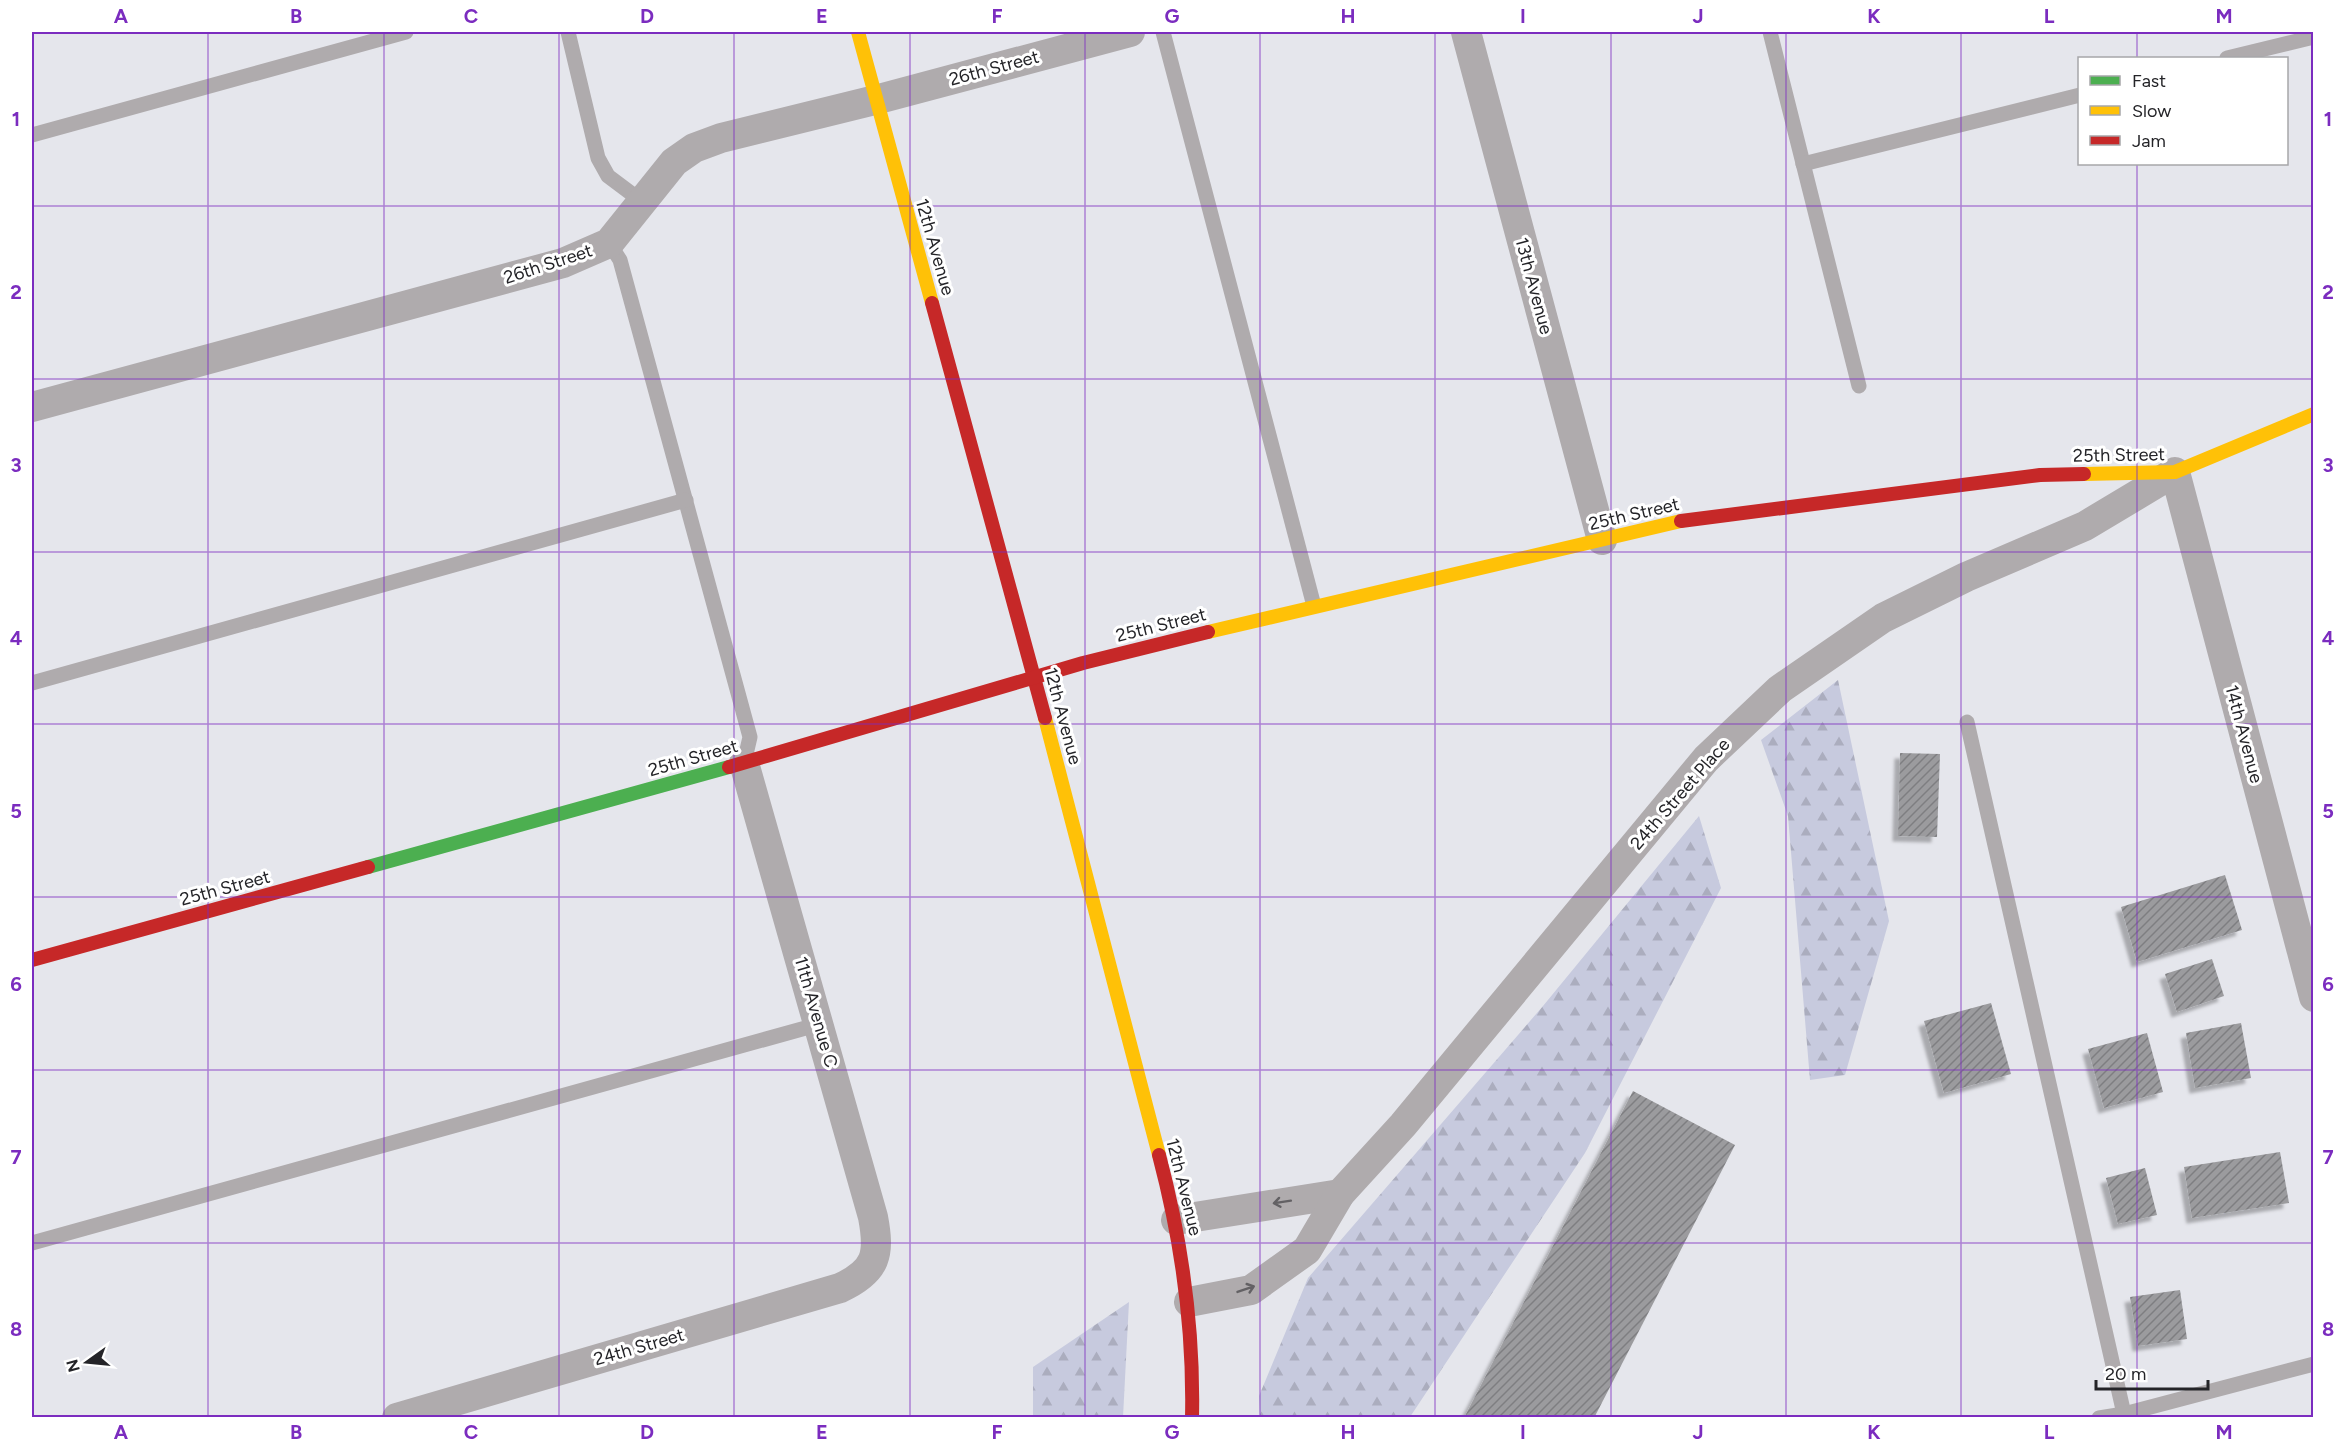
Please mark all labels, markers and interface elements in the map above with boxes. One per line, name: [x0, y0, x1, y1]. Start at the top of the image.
text: A: [114, 4, 129, 28]
text: B: [290, 4, 302, 28]
text: C: [464, 4, 478, 28]
text: D: [640, 4, 654, 28]
text: E: [816, 4, 828, 28]
text: F: [991, 4, 1003, 28]
text: G: [1165, 4, 1180, 28]
text: H: [1341, 4, 1356, 28]
text: I: [1520, 4, 1526, 28]
text: J: [1692, 4, 1704, 28]
text: K: [1867, 4, 1881, 28]
text: L: [2044, 4, 2055, 28]
text: M: [2215, 4, 2233, 28]
street label: 26th Street: [947, 45, 1041, 91]
legend: [2078, 57, 2288, 165]
text: Fast: [2132, 70, 2166, 92]
text: Slow: [2132, 100, 2171, 122]
text: 1: [12, 107, 20, 131]
text: 1: [2324, 107, 2332, 131]
text: Jam: [2132, 130, 2166, 152]
street label: 12th Avenue: [911, 196, 959, 298]
street label: 13th Avenue: [1511, 235, 1558, 337]
street label: 26th Street: [501, 239, 595, 289]
text: 2: [10, 280, 22, 304]
text: 2: [2322, 280, 2334, 304]
street label: 25th Street: [2073, 443, 2165, 467]
text: 3: [10, 453, 22, 477]
text: 3: [2322, 453, 2334, 477]
street label: 25th Street: [1587, 493, 1682, 535]
street label: 25th Street: [1114, 603, 1209, 647]
text: 4: [10, 626, 23, 650]
text: 4: [2322, 626, 2335, 650]
street label: 12th Avenue: [1039, 665, 1087, 767]
street label: 14th Avenue: [2220, 682, 2268, 786]
street label: 24th Street Place: [1626, 734, 1735, 854]
street label: 25th Street: [646, 735, 740, 781]
text: 5: [10, 799, 22, 823]
text: 5: [2322, 799, 2334, 823]
street label: 25th Street: [178, 865, 273, 911]
street label: 11th Avenue C: [790, 954, 842, 1070]
text: 6: [10, 972, 22, 996]
text: 6: [2322, 972, 2334, 996]
street label: 12th Avenue: [1161, 1136, 1207, 1238]
text: 7: [10, 1145, 22, 1169]
text: 7: [2322, 1145, 2334, 1169]
one-way arrow: [1273, 1196, 1293, 1207]
one-way arrow: [1236, 1283, 1255, 1294]
text: 8: [10, 1317, 22, 1341]
text: 8: [2322, 1317, 2334, 1341]
street label: 24th Street: [591, 1324, 687, 1370]
north arrow: [57, 1332, 117, 1392]
scale bar: [2096, 1353, 2208, 1391]
text: N: [62, 1357, 84, 1374]
text: 20 m: [2105, 1363, 2146, 1385]
text: A: [114, 1420, 129, 1444]
text: B: [290, 1420, 302, 1444]
text: C: [464, 1420, 478, 1444]
text: D: [640, 1420, 654, 1444]
text: E: [816, 1420, 828, 1444]
text: F: [991, 1420, 1003, 1444]
text: G: [1165, 1420, 1180, 1444]
text: H: [1341, 1420, 1356, 1444]
text: I: [1520, 1420, 1526, 1444]
text: J: [1692, 1420, 1704, 1444]
text: K: [1867, 1420, 1881, 1444]
text: L: [2044, 1420, 2055, 1444]
text: M: [2215, 1420, 2233, 1444]

